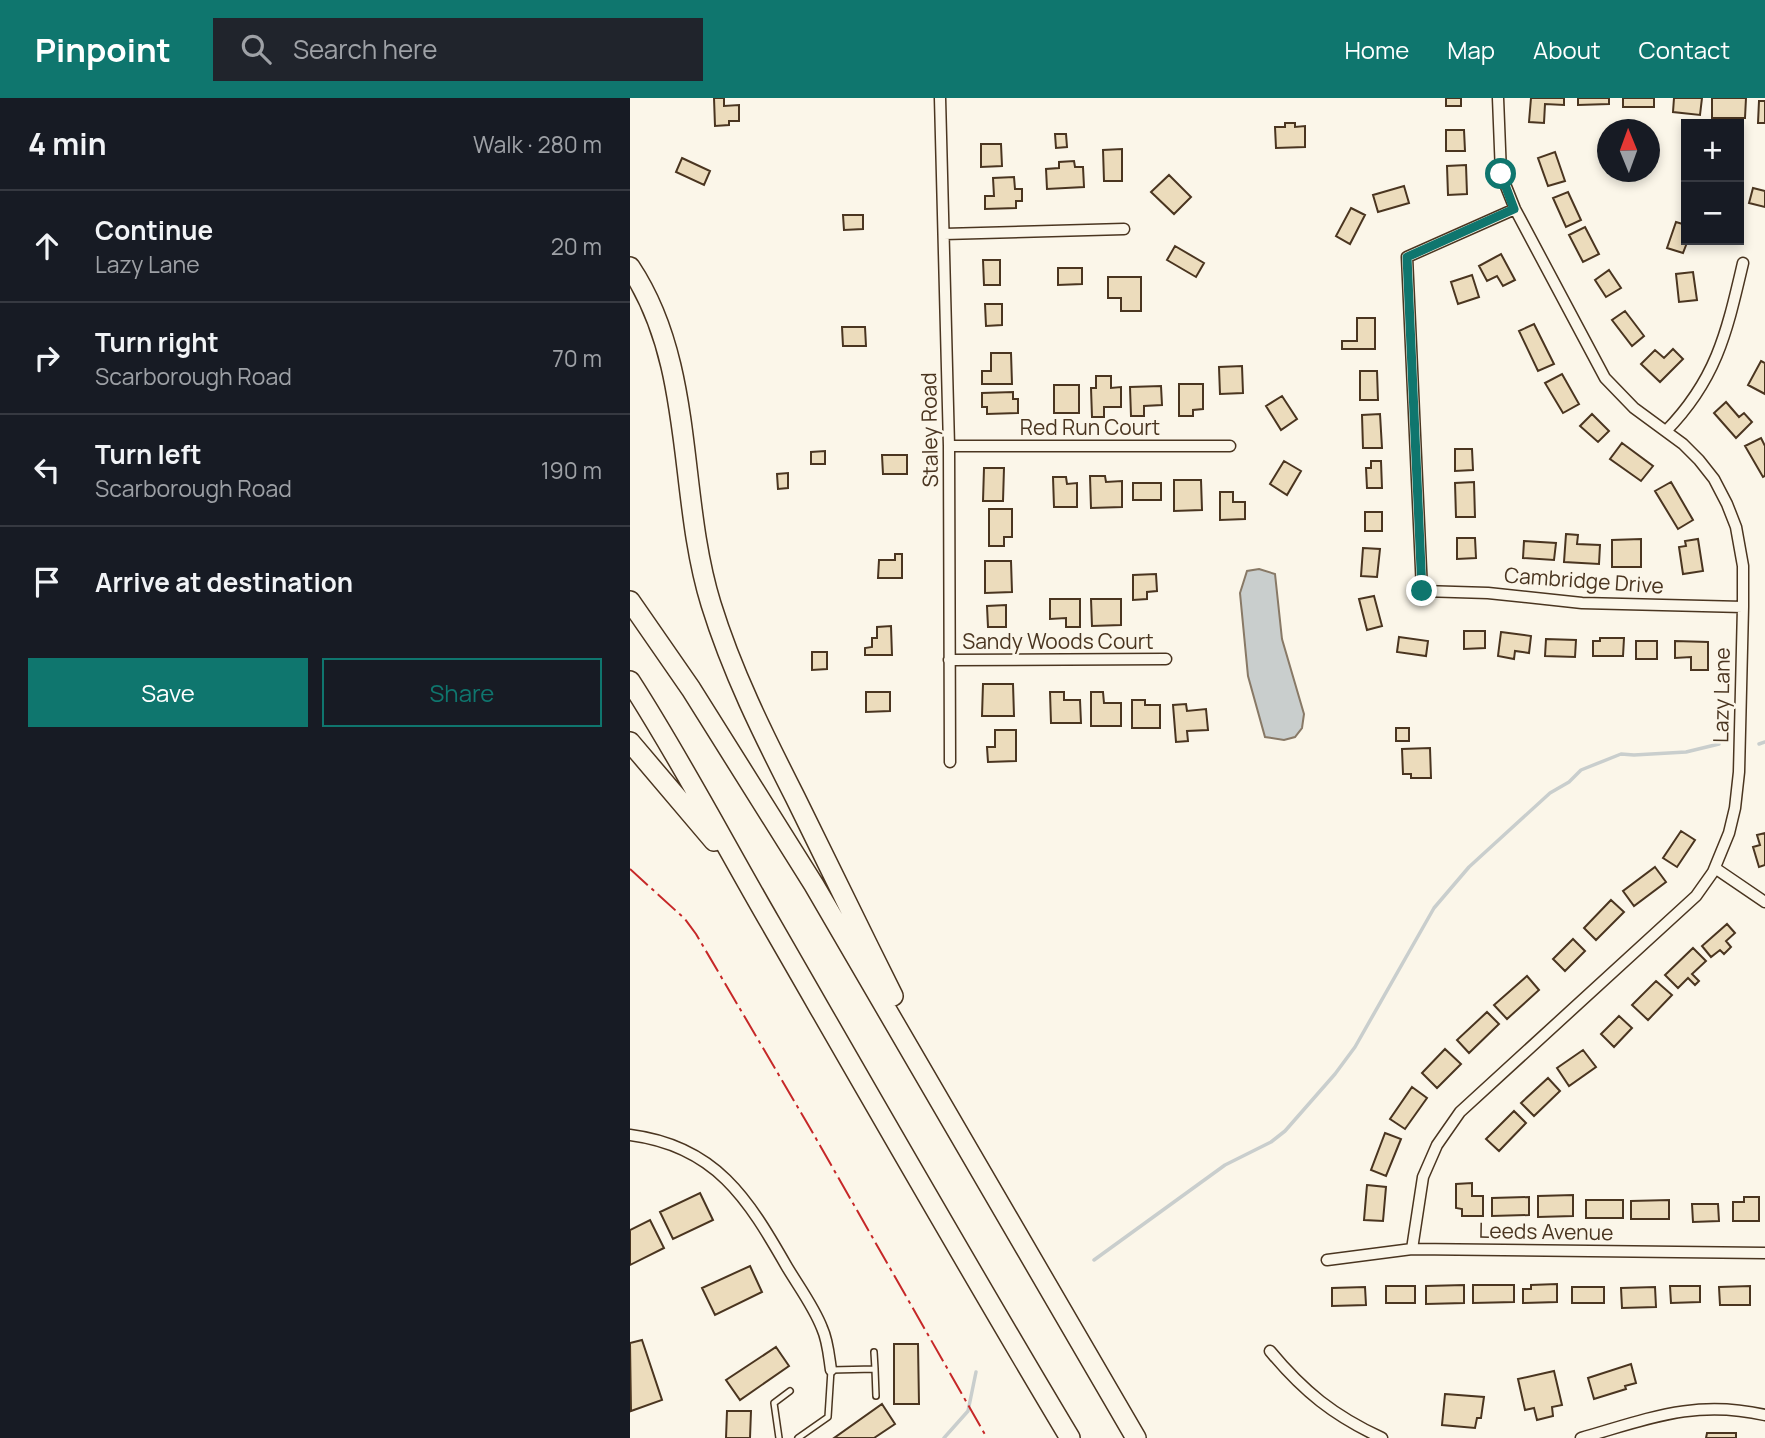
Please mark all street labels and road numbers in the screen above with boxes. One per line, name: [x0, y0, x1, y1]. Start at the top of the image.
street label: Staley Road: [914, 372, 944, 488]
street label: Red Run Court: [1020, 413, 1160, 441]
street label: Cambridge Drive: [1503, 560, 1665, 600]
street label: Sandy Woods Court: [962, 627, 1154, 655]
street label: Lazy Lane: [1706, 647, 1736, 743]
street label: Leeds Avenue: [1478, 1216, 1614, 1246]

